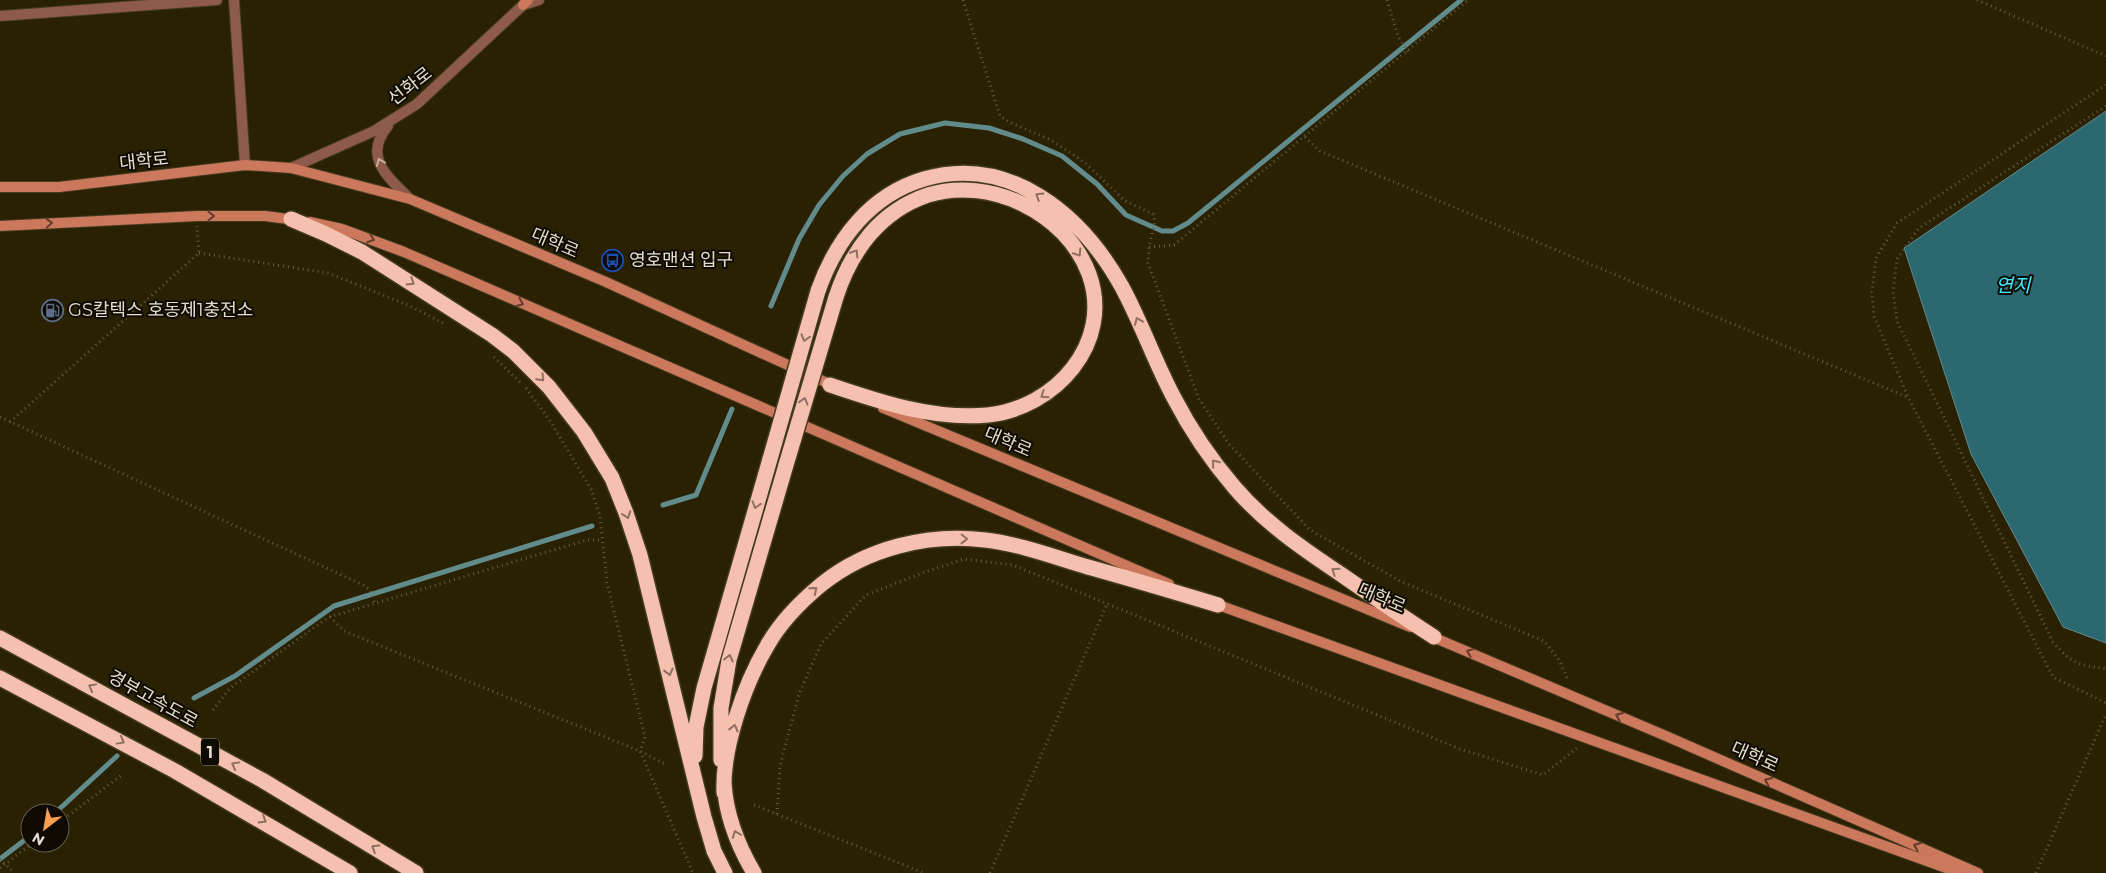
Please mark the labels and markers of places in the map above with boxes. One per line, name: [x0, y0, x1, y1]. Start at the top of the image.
bus stop icon: 영호맨션 입구: [601, 248, 625, 272]
place label: 영호맨션 입구: [629, 249, 733, 271]
fuel station icon: GS칼텍스 호동제1충전소: [40, 298, 64, 322]
place label: GS칼텍스 호동제1충전소: [68, 299, 253, 321]

